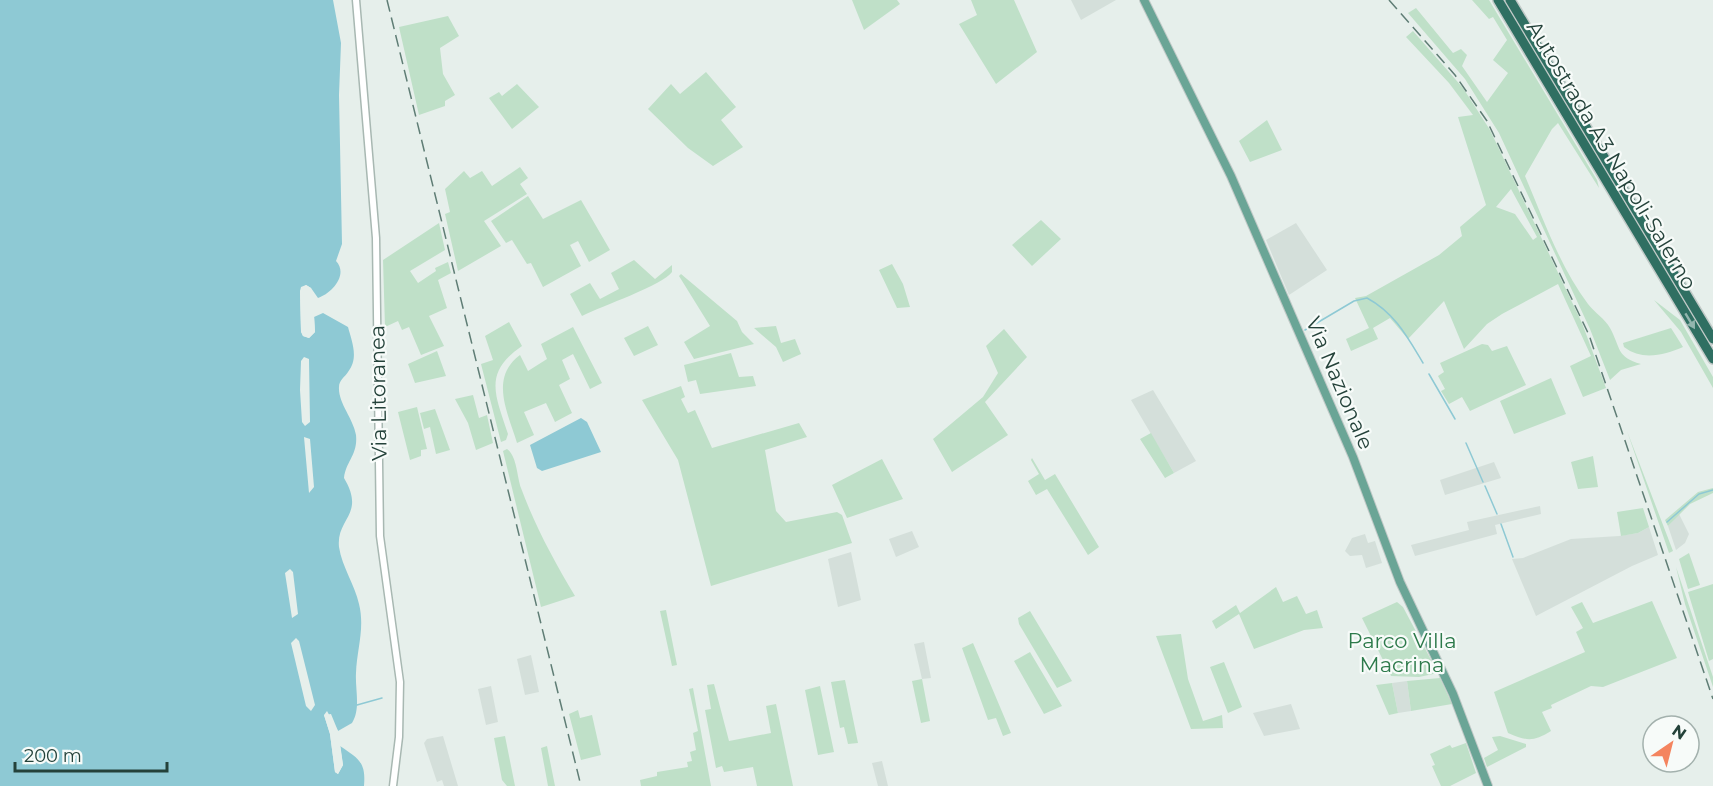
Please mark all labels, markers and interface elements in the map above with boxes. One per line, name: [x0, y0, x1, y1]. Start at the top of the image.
street label: Autostrada A3 Napoli-Salerno: [1522, 16, 1702, 294]
street label: Via Nazionale: [1301, 313, 1379, 453]
one-way arrow: [1685, 313, 1695, 330]
street label: Via Litoranea: [364, 325, 392, 461]
park label: Parco Villa Macrina: [1347, 628, 1457, 677]
north arrow: [1641, 714, 1701, 774]
text: N: [1669, 721, 1690, 744]
scale bar: [15, 735, 166, 773]
text: 200 m: [24, 745, 82, 767]

